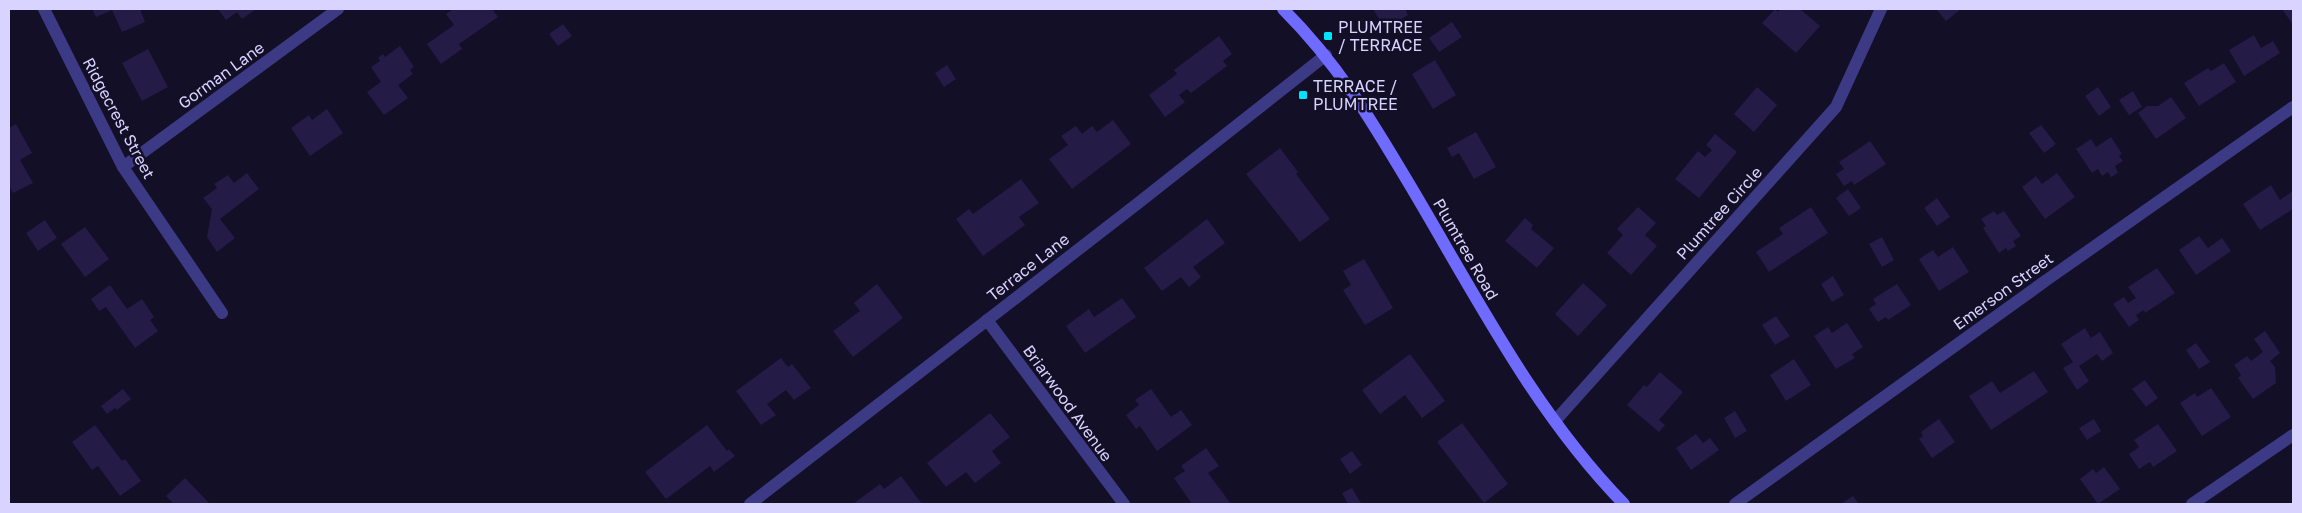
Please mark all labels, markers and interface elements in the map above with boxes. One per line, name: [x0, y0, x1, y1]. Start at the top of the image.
place label: PLUMTREE / TERRACE: [1338, 17, 1423, 55]
marker: PLUMTREE / TERRACE: [1322, 30, 1334, 42]
street label: Gorman Lane: [174, 37, 268, 113]
street label: Ridgecrest Street: [79, 54, 159, 182]
place label: TERRACE / PLUMTREE: [1313, 76, 1398, 114]
marker: TERRACE / PLUMTREE: [1297, 89, 1309, 101]
street label: Plumtree Circle: [1672, 162, 1766, 264]
street label: Plumtree Road: [1429, 195, 1503, 303]
street label: Terrace Lane: [983, 229, 1073, 305]
street label: Emerson Street: [1949, 248, 2057, 334]
street label: Briarwood Avenue: [1019, 341, 1117, 465]

